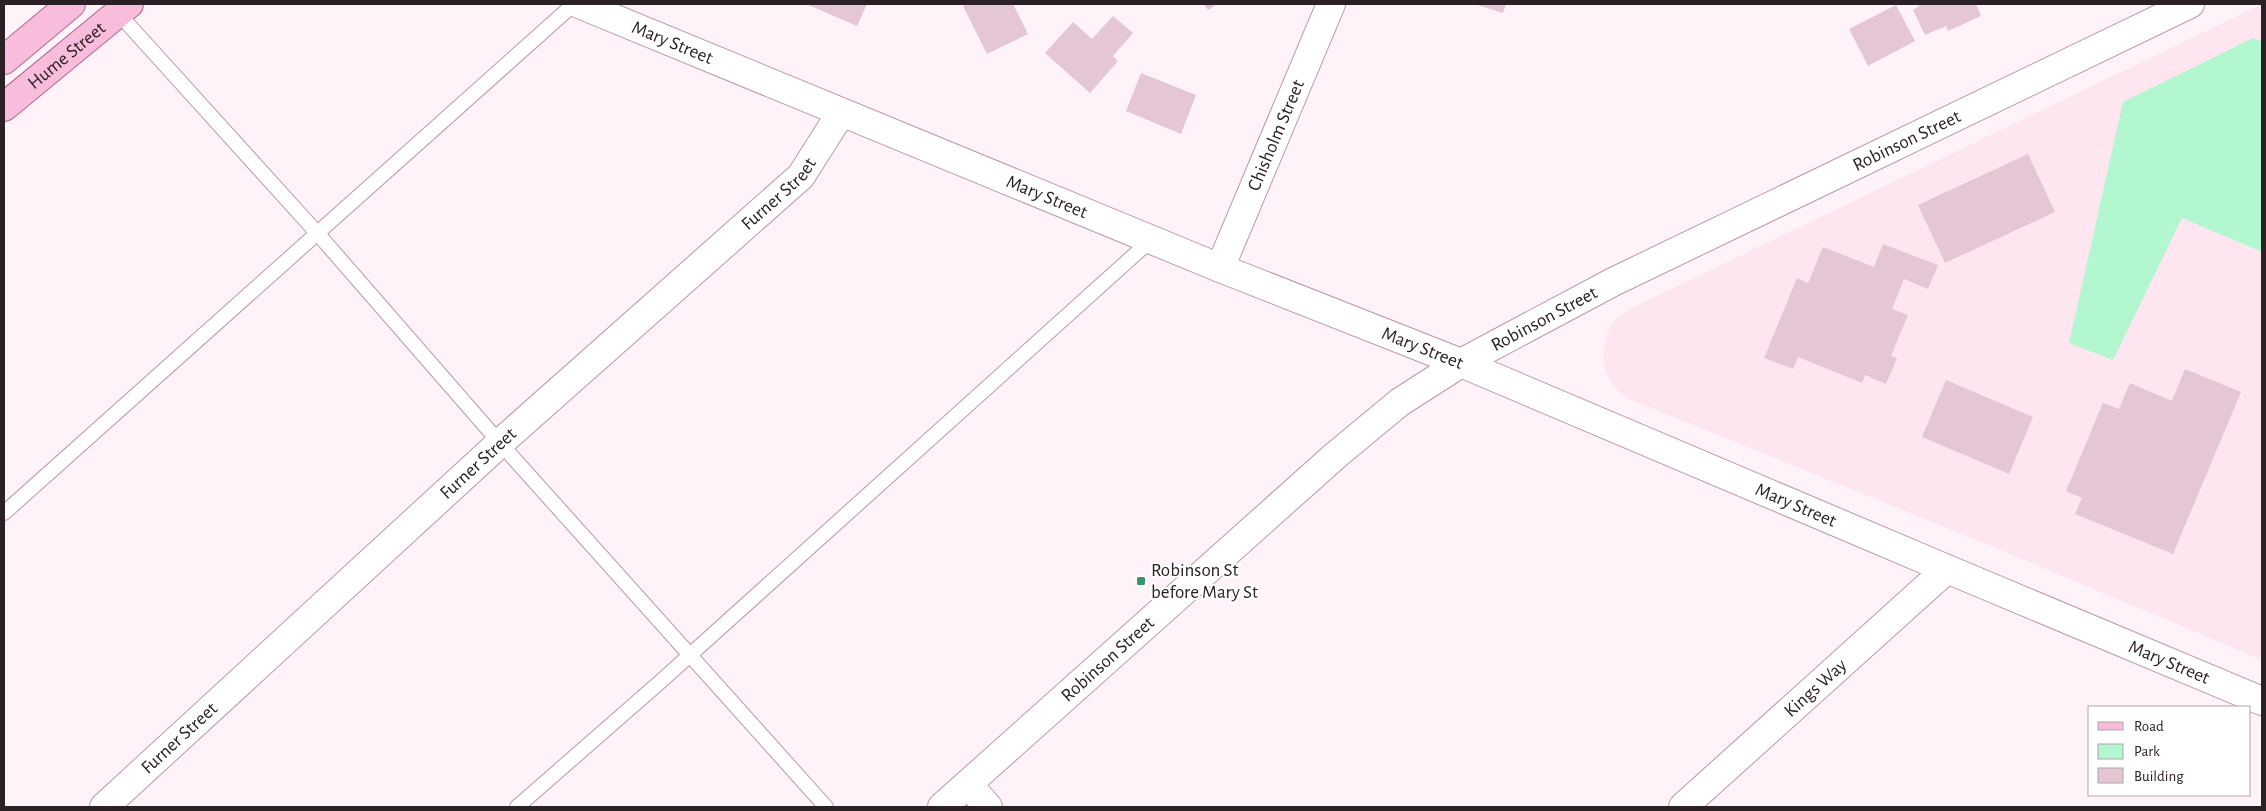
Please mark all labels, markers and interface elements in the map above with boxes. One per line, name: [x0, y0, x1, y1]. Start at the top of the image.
street label: Mary Street: [629, 17, 716, 68]
street label: Hume Street: [24, 18, 109, 93]
street label: Chisholm Street: [1244, 77, 1308, 194]
street label: Robinson Street: [1850, 107, 1964, 175]
street label: Furner Street: [738, 154, 820, 234]
street label: Mary Street: [1004, 172, 1090, 222]
street label: Robinson Street: [1488, 283, 1600, 355]
street label: Mary Street: [1379, 323, 1466, 372]
street label: Furner Street: [436, 424, 520, 503]
street label: Mary Street: [1753, 479, 1839, 530]
place label: Robinson St before Mary St: [1151, 561, 1258, 602]
marker: Robinson St before Mary St: [1135, 575, 1147, 587]
street label: Robinson Street: [1057, 613, 1158, 705]
street label: Mary Street: [2126, 637, 2212, 687]
street label: Kings Way: [1780, 655, 1850, 721]
street label: Furner Street: [137, 699, 221, 777]
legend: [2088, 706, 2251, 796]
text: Road: [2134, 719, 2164, 734]
text: Park: [2134, 744, 2160, 759]
text: Building: [2134, 769, 2184, 784]

